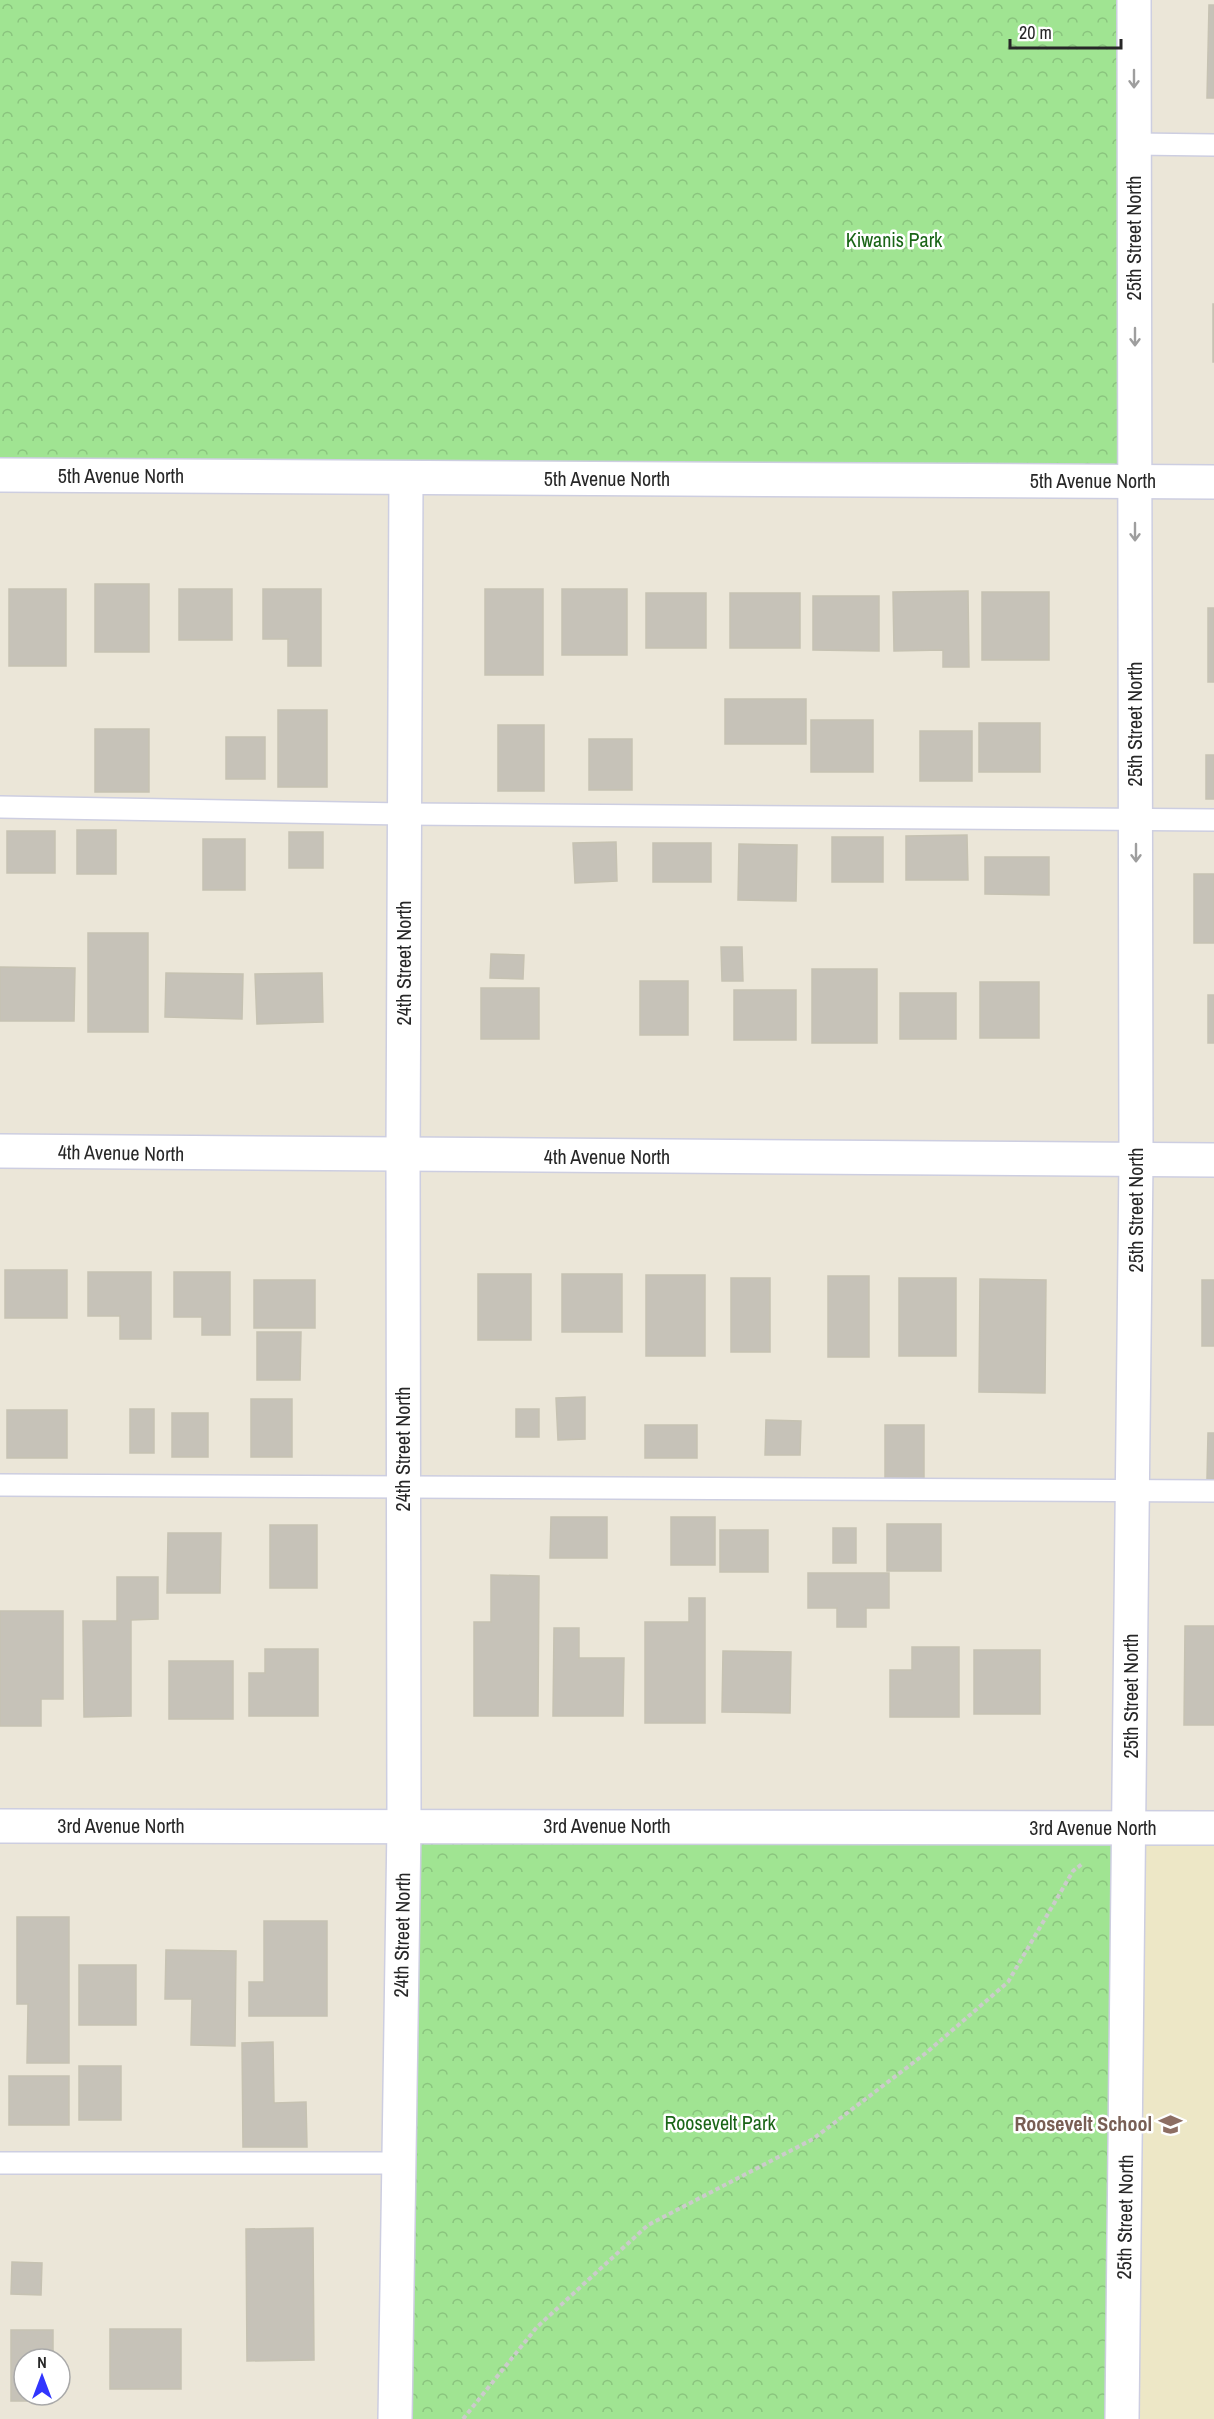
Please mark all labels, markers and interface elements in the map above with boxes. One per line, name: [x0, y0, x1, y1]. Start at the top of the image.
scale bar: [1010, 12, 1121, 50]
text: 20 m: [1019, 20, 1052, 45]
one-way arrow: [1128, 69, 1140, 89]
street label: 25th Street North: [1120, 176, 1147, 300]
park label: Kiwanis Park: [846, 226, 943, 253]
one-way arrow: [1129, 327, 1141, 347]
street label: 5th Avenue North: [58, 462, 184, 489]
street label: 5th Avenue North: [544, 465, 670, 492]
street label: 5th Avenue North: [1030, 467, 1156, 494]
one-way arrow: [1129, 522, 1141, 542]
street label: 25th Street North: [1121, 662, 1148, 786]
one-way arrow: [1130, 843, 1142, 863]
street label: 24th Street North: [390, 901, 417, 1025]
street label: 4th Avenue North: [58, 1138, 184, 1167]
street label: 4th Avenue North: [544, 1143, 670, 1170]
street label: 25th Street North: [1122, 1148, 1149, 1272]
street label: 24th Street North: [389, 1387, 416, 1511]
street label: 25th Street North: [1117, 1634, 1144, 1758]
street label: 3rd Avenue North: [57, 1812, 185, 1839]
street label: 3rd Avenue North: [543, 1812, 671, 1839]
street label: 3rd Avenue North: [1029, 1814, 1157, 1841]
street label: 24th Street North: [387, 1872, 416, 1998]
park label: Roosevelt Park: [664, 2109, 776, 2136]
place label: Roosevelt School: [1014, 2110, 1152, 2137]
school or university icon: Roosevelt School: [1157, 2111, 1183, 2137]
street label: 25th Street North: [1110, 2154, 1139, 2280]
north arrow: [12, 2347, 72, 2407]
text: N: [37, 2351, 47, 2373]

